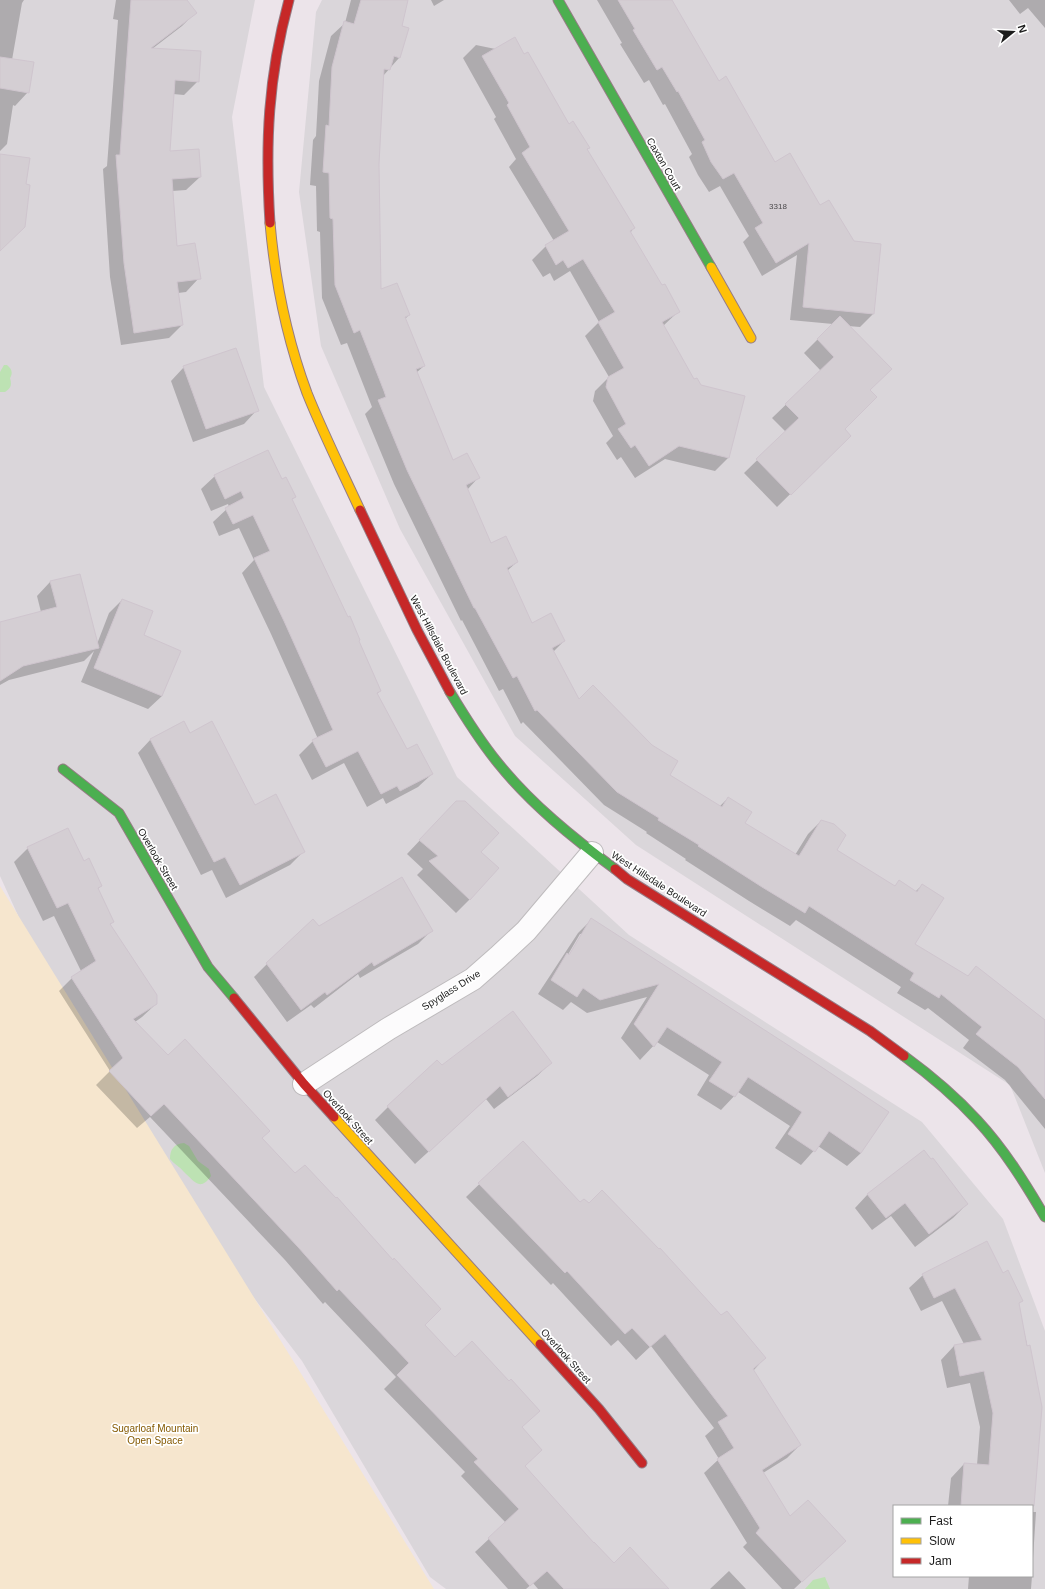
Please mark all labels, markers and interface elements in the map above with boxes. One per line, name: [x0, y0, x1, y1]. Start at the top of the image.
north arrow: [993, 12, 1033, 52]
text: N: [1016, 23, 1029, 35]
street label: Caxton Court: [645, 136, 684, 192]
house number: 3318: [769, 202, 787, 211]
street label: West Hillsdale Boulevard: [408, 593, 470, 697]
street label: Overlook Street: [136, 826, 180, 892]
street label: West Hillsdale Boulevard: [609, 849, 709, 919]
street label: Spyglass Drive: [420, 967, 483, 1012]
street label: Overlook Street: [321, 1088, 375, 1147]
street label: Overlook Street: [539, 1327, 593, 1386]
park label: Sugarloaf Mountain Open Space: [112, 1423, 198, 1446]
legend: [893, 1505, 1033, 1577]
text: Fast: [929, 1514, 953, 1528]
text: Slow: [929, 1534, 955, 1548]
text: Jam: [929, 1554, 952, 1568]

